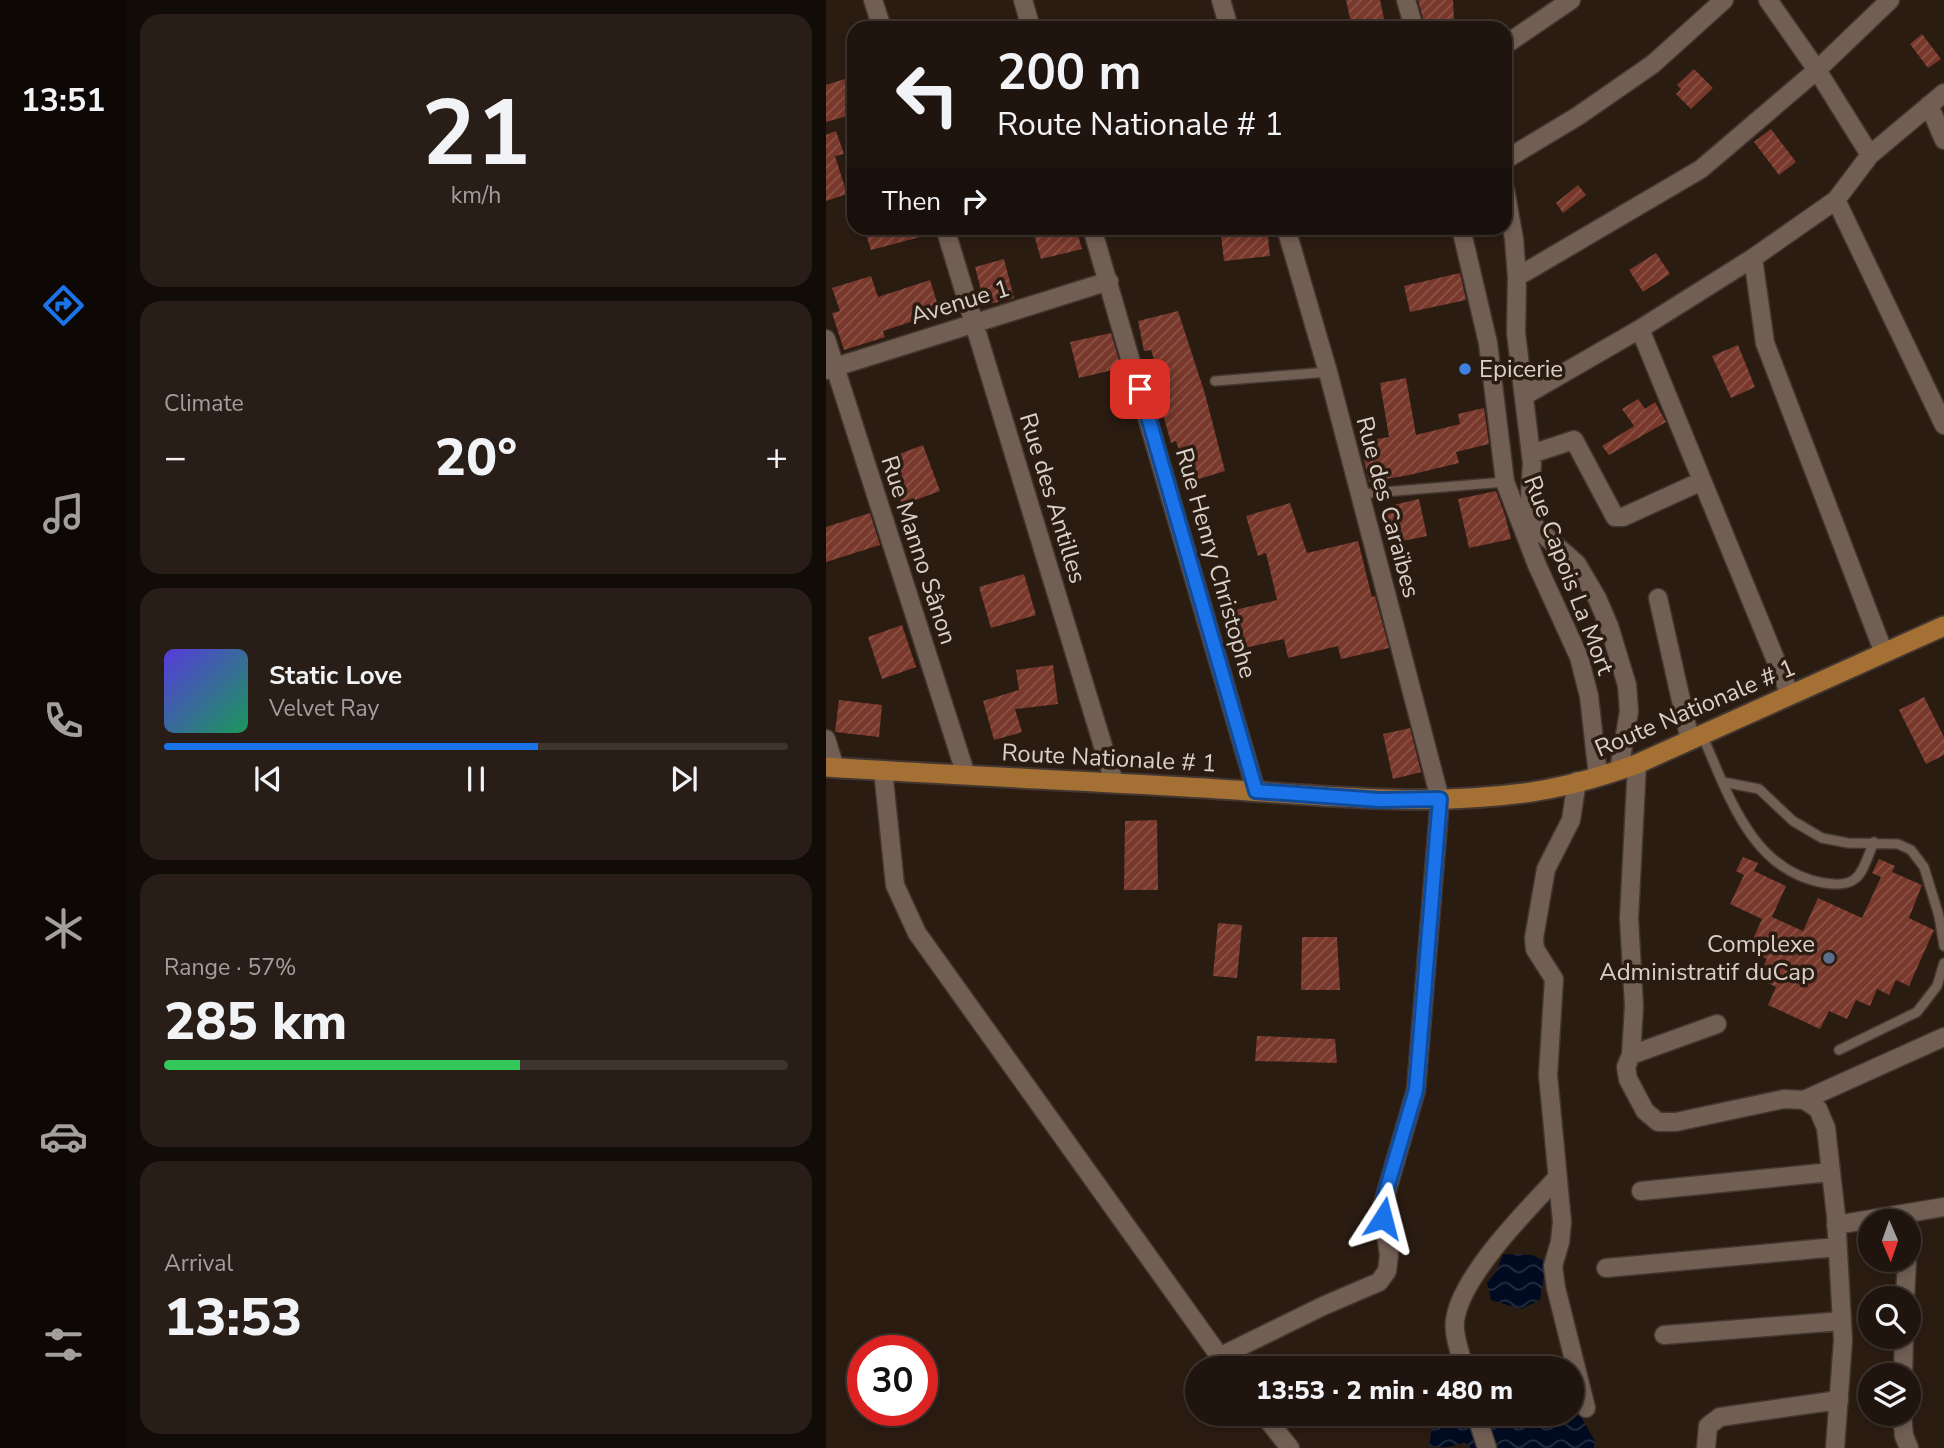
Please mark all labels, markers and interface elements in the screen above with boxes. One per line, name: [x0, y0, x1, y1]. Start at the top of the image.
text: 200 m: [997, 39, 1141, 106]
icon: left: [882, 49, 973, 140]
text: 21: [421, 72, 531, 196]
text: 13:51: [21, 79, 105, 122]
text: Route Nationale # 1: [997, 103, 1283, 146]
text: km/h: [451, 180, 501, 211]
icon: right: [955, 182, 993, 220]
text: Then: [882, 184, 941, 219]
street label: Avenue 1: [906, 272, 1014, 332]
icon: directions: [39, 281, 88, 330]
place label: Epicerie: [1479, 353, 1563, 385]
pin: [1110, 359, 1170, 419]
marker: Epicerie: [1457, 361, 1473, 377]
icon: arrive: [1121, 370, 1159, 408]
text: Climate: [164, 388, 244, 419]
street label: Rue des Antilles: [1012, 409, 1094, 587]
street label: Rue des Caraïbes: [1348, 413, 1428, 601]
text: 20°: [435, 422, 517, 493]
text: −: [164, 432, 187, 483]
text: +: [765, 432, 788, 483]
street label: Rue Henry Christophe: [1168, 444, 1264, 682]
street label: Rue Manno Sânon: [873, 452, 965, 648]
street label: Rue Capois La Mort: [1516, 471, 1622, 680]
icon: music: [39, 489, 88, 538]
street label: Route Nationale # 1: [1590, 651, 1800, 765]
text: Static Love: [269, 658, 402, 693]
text: Velvet Ray: [269, 693, 379, 724]
icon: phone: [39, 696, 88, 745]
street label: Route Nationale # 1: [1001, 736, 1217, 780]
icon: previous: [249, 760, 287, 798]
icon: pause: [457, 760, 495, 798]
icon: next: [665, 760, 703, 798]
icon: climate: [39, 904, 88, 953]
place label: Complexe Administratif duCap: [1599, 928, 1815, 988]
marker: Complexe Administratif duCap: [1821, 950, 1837, 966]
text: Range · 57%: [164, 952, 296, 983]
text: 285 km: [164, 986, 347, 1057]
icon: car: [39, 1112, 88, 1161]
position arrow: [1346, 1181, 1420, 1255]
north arrow: [1858, 1209, 1922, 1272]
map controls: [1858, 1209, 1921, 1426]
text: Arrival: [164, 1248, 233, 1279]
text: 13:53: [164, 1282, 302, 1353]
button: search: [1858, 1286, 1921, 1349]
icon: filters: [39, 1320, 88, 1369]
speed limit sign: 30: [847, 1335, 938, 1426]
button: layers: [1858, 1363, 1921, 1426]
text: 13:53 · 2 min · 480 m: [1256, 1373, 1513, 1408]

